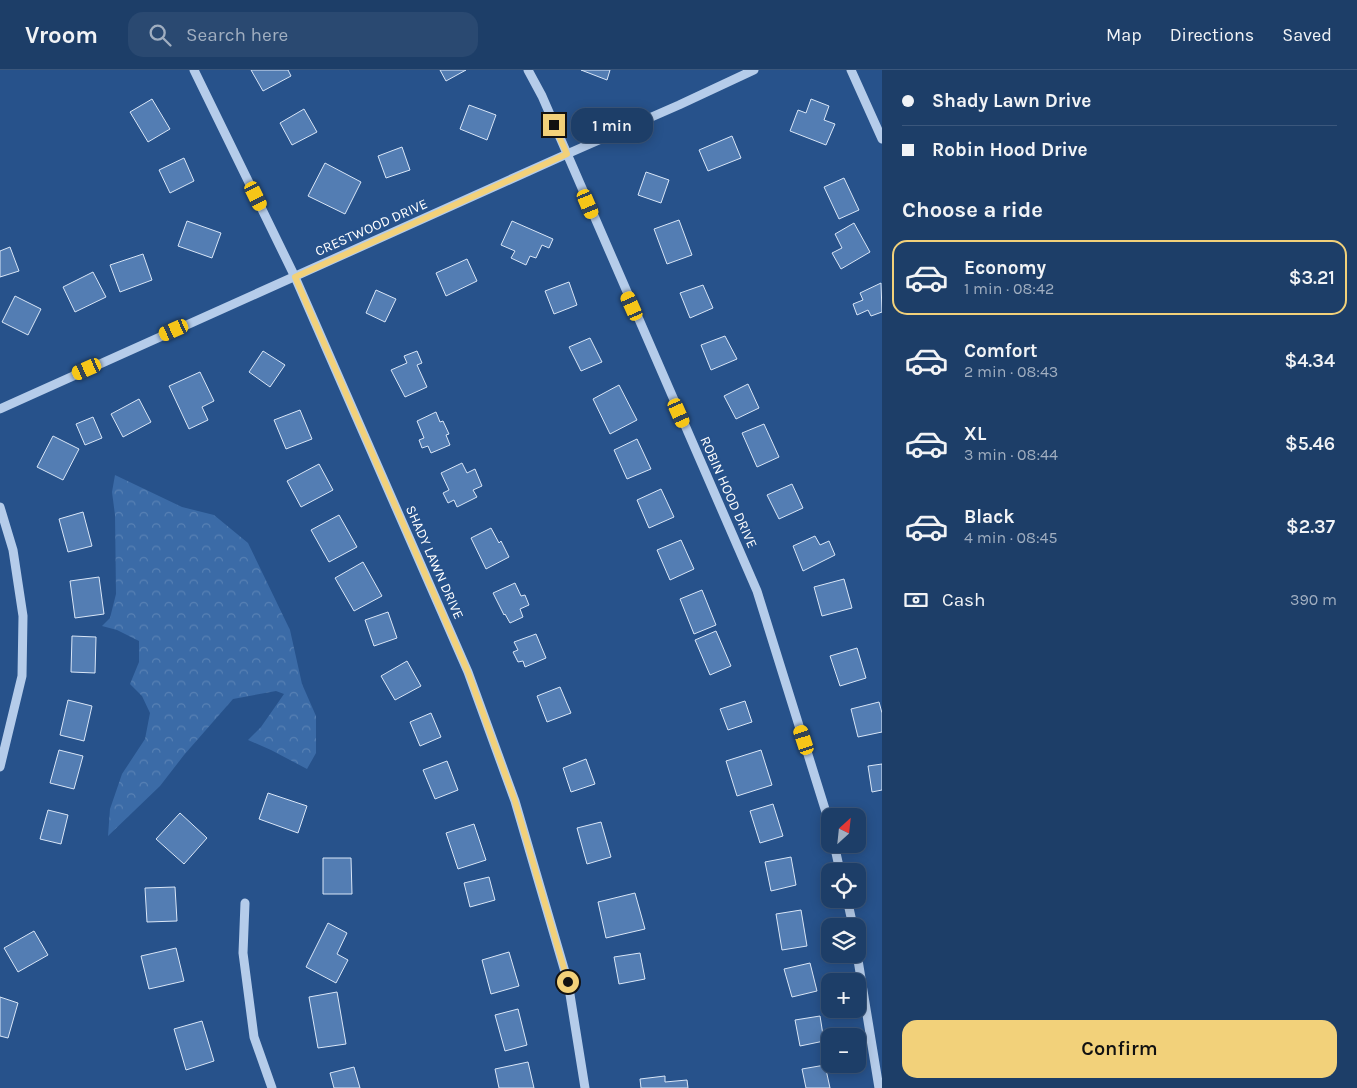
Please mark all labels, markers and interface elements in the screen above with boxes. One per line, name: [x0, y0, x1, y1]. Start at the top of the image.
search box: [128, 12, 478, 57]
text: Vroom: [25, 21, 98, 49]
icon: search: [146, 21, 174, 49]
text: Search here: [186, 24, 288, 46]
text: Map: [1106, 24, 1142, 46]
text: Directions: [1170, 24, 1254, 46]
text: Saved: [1282, 24, 1332, 46]
text: Shady Lawn Drive: [932, 90, 1091, 112]
callout: 1 min: [572, 108, 654, 142]
route end: [543, 114, 565, 136]
text: 1 min: [592, 116, 632, 135]
text: Robin Hood Drive: [932, 139, 1088, 161]
car: [242, 179, 269, 213]
car: [575, 187, 600, 221]
street label: CRESTWOOD DRIVE: [312, 195, 430, 260]
text: Choose a ride: [902, 197, 1043, 223]
icon: car: [904, 255, 949, 300]
text: Economy: [964, 257, 1046, 279]
text: $3.21: [1289, 267, 1335, 289]
text: 1 min · 08:42: [964, 279, 1054, 298]
car: [619, 289, 644, 323]
car: [157, 317, 190, 343]
icon: car: [904, 338, 949, 383]
text: Comfort: [964, 340, 1038, 362]
text: $4.34: [1284, 350, 1335, 372]
car: [70, 356, 103, 382]
text: 2 min · 08:43: [964, 362, 1058, 381]
car: [666, 396, 691, 430]
icon: car: [904, 421, 949, 466]
text: XL: [964, 423, 986, 445]
text: $5.46: [1285, 433, 1335, 455]
street label: ROBIN HOOD DRIVE: [696, 434, 761, 551]
text: 3 min · 08:44: [964, 445, 1058, 464]
street label: SHADY LAWN DRIVE: [402, 503, 467, 622]
icon: car: [904, 504, 949, 549]
text: Black: [964, 506, 1015, 528]
text: $2.37: [1286, 516, 1335, 538]
text: 4 min · 08:45: [964, 528, 1058, 547]
icon: cash: [902, 586, 930, 614]
text: Cash: [942, 589, 986, 611]
text: 390 m: [1290, 590, 1337, 609]
car: [792, 723, 815, 757]
north arrow: [821, 808, 866, 852]
map controls: [821, 808, 866, 1073]
button: locate: [821, 863, 866, 908]
button: layers: [821, 918, 866, 963]
route start: [557, 971, 579, 993]
button: +: [821, 973, 866, 1018]
button: Confirm: [902, 1020, 1337, 1078]
button: −: [821, 1028, 866, 1073]

